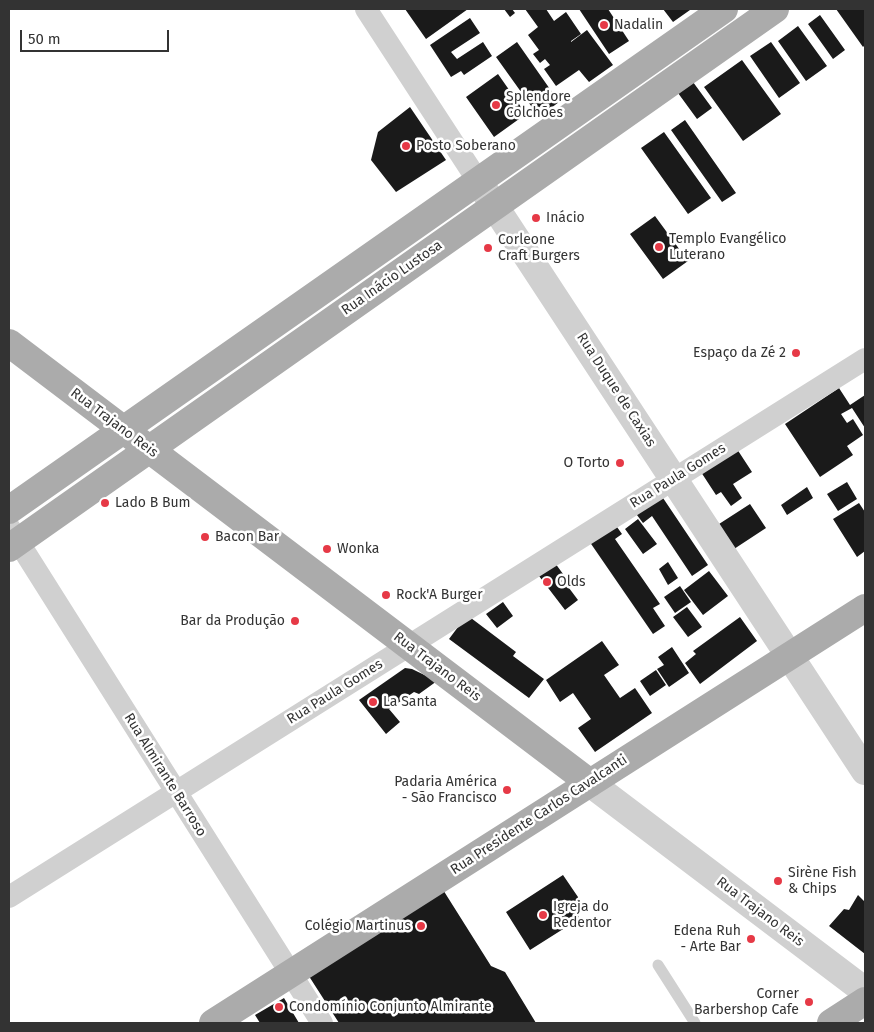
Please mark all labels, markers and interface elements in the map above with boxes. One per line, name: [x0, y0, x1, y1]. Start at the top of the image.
place label: Nadalin: [614, 17, 663, 33]
marker: Nadalin: [598, 19, 610, 31]
scale bar: [22, 20, 171, 52]
text: 50 m: [28, 30, 61, 48]
place label: Splendore Colchões: [506, 89, 571, 121]
marker: Splendore Colchões: [490, 99, 502, 111]
place label: Posto Soberano: [416, 138, 516, 154]
marker: Posto Soberano: [400, 140, 412, 152]
place label: Inácio: [546, 210, 585, 226]
marker: Inácio: [530, 212, 542, 224]
place label: Templo Evangélico Luterano: [669, 231, 786, 264]
place label: Corleone Craft Burgers: [498, 232, 580, 264]
street label: Rua Inácio Lustosa: [338, 237, 446, 319]
marker: Templo Evangélico Luterano: [653, 241, 665, 253]
marker: Corleone Craft Burgers: [482, 242, 494, 254]
street label: Rua Duque de Caxias: [573, 330, 659, 450]
place label: Espaço da Zé 2: [693, 345, 786, 361]
marker: Espaço da Zé 2: [790, 347, 802, 359]
street label: Rua Trajano Reis: [67, 385, 161, 461]
street label: Rua Paula Gomes: [627, 440, 729, 512]
place label: O Torto: [564, 455, 610, 471]
marker: O Torto: [614, 457, 626, 469]
place label: Lado B Bum: [115, 495, 191, 511]
marker: Lado B Bum: [99, 497, 111, 509]
place label: Bacon Bar: [215, 529, 279, 545]
marker: Bacon Bar: [199, 531, 211, 543]
place label: Wonka: [337, 541, 379, 557]
marker: Wonka: [321, 543, 333, 555]
place label: Olds: [557, 574, 586, 590]
marker: Olds: [541, 576, 553, 588]
place label: Rock'A Burger: [396, 587, 483, 603]
marker: Rock'A Burger: [380, 589, 392, 601]
place label: Bar da Produção: [180, 613, 285, 629]
marker: Bar da Produção: [289, 615, 301, 627]
street label: Rua Trajano Reis: [390, 629, 484, 705]
street label: Rua Paula Gomes: [284, 656, 386, 728]
place label: La Santa: [383, 694, 437, 710]
marker: La Santa: [367, 696, 379, 708]
street label: Rua Almirante Barroso: [120, 710, 210, 840]
street label: Rua Presidente Carlos Cavalcanti: [448, 752, 630, 878]
place label: Padaria América - São Francisco: [394, 774, 497, 806]
marker: Padaria América - São Francisco: [501, 784, 513, 796]
place label: Sirène Fish & Chips: [788, 865, 857, 898]
street label: Rua Trajano Reis: [713, 874, 807, 950]
marker: Sirène Fish & Chips: [772, 875, 784, 887]
place label: Igreja do Redentor: [553, 899, 612, 932]
marker: Igreja do Redentor: [537, 909, 549, 921]
place label: Colégio Martinus: [305, 918, 411, 934]
marker: Colégio Martinus: [415, 920, 427, 932]
place label: Edena Ruh - Arte Bar: [673, 923, 741, 956]
marker: Edena Ruh - Arte Bar: [745, 933, 757, 945]
place label: Corner Barbershop Cafe: [694, 986, 799, 1019]
marker: Corner Barbershop Cafe: [803, 996, 815, 1008]
place label: Condomínio Conjunto Almirante: [289, 999, 492, 1015]
marker: Condomínio Conjunto Almirante: [273, 1001, 285, 1013]

